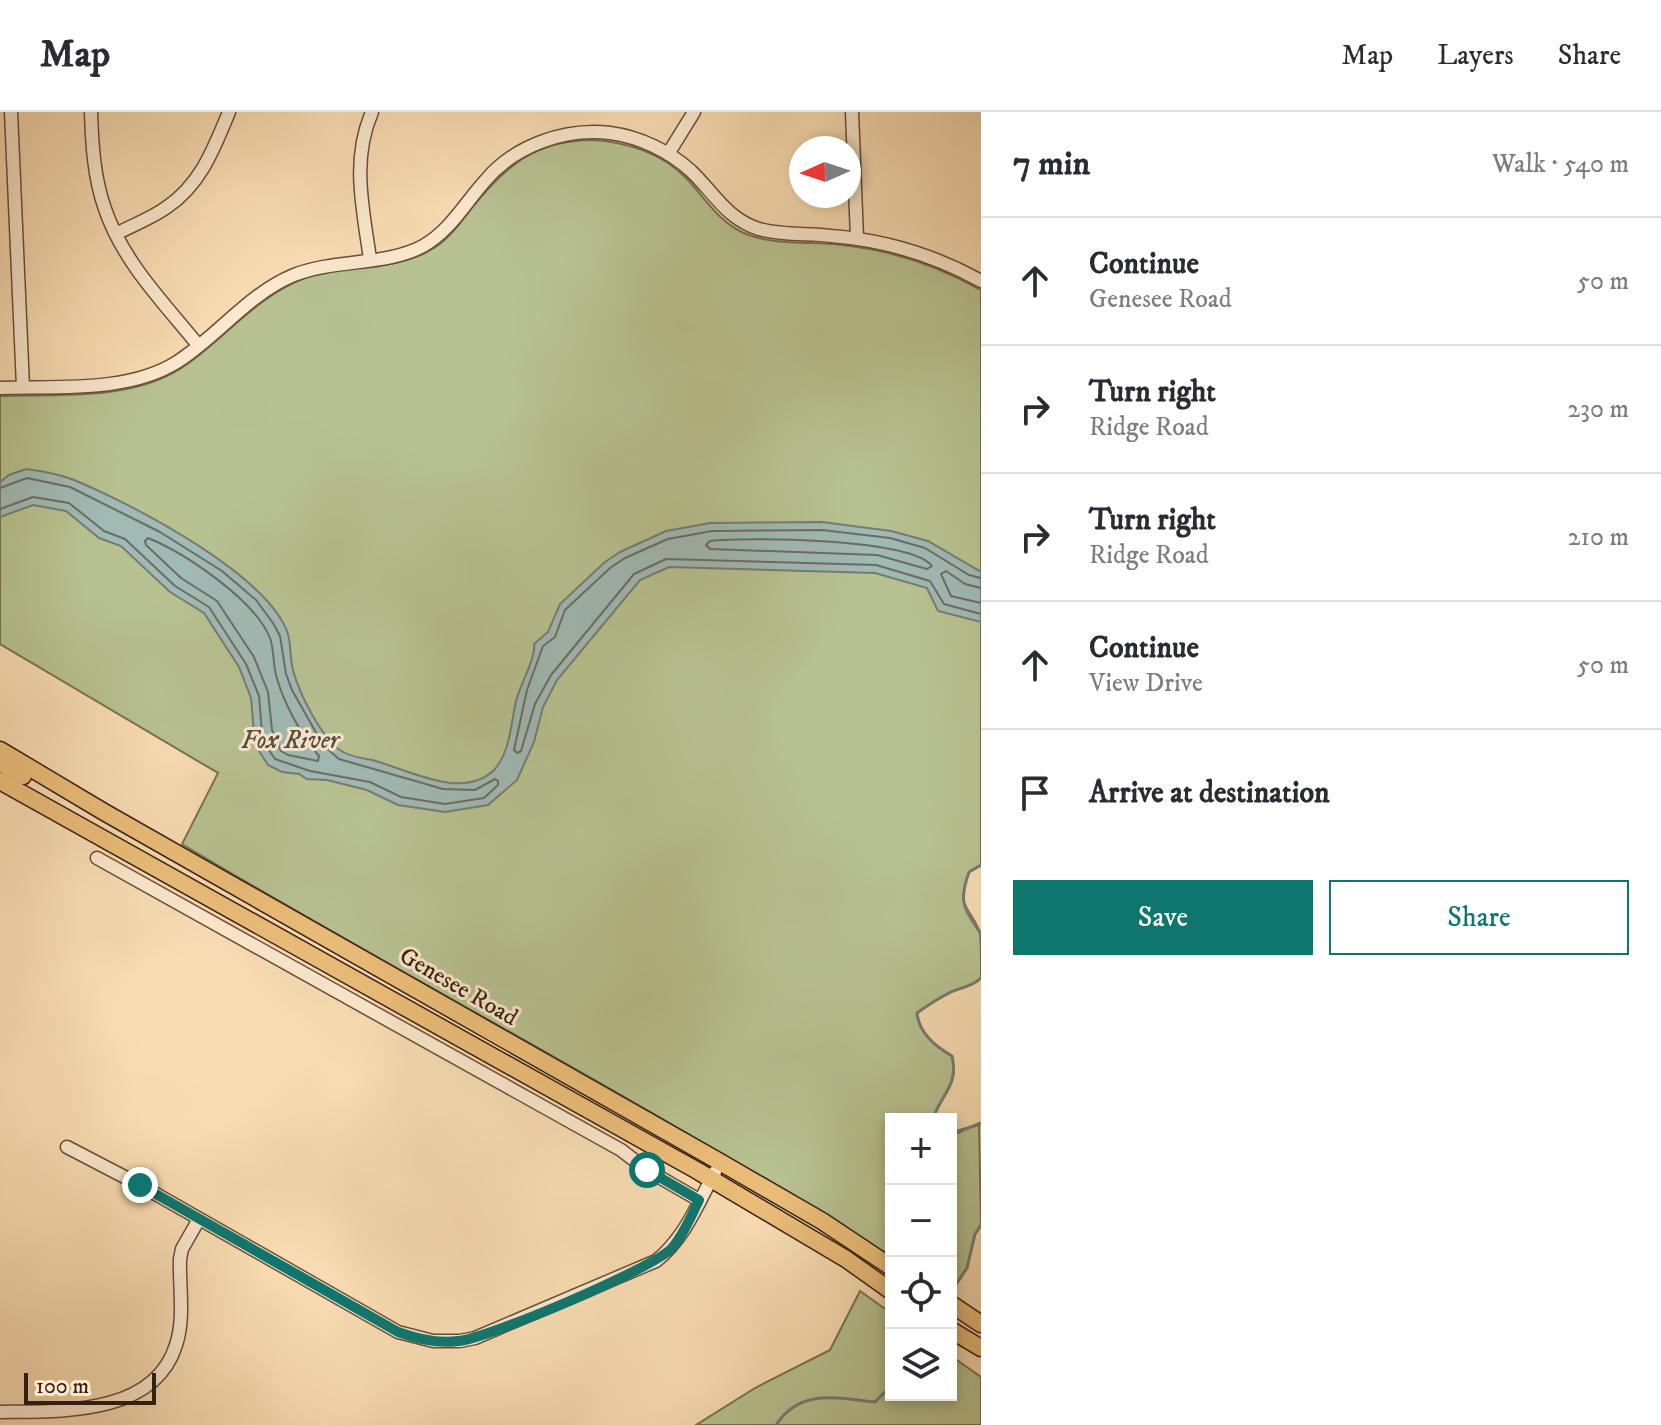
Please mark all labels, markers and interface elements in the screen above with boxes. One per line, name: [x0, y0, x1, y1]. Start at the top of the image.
text: Map: [40, 31, 110, 79]
text: Map: [1342, 38, 1393, 73]
text: Layers: [1437, 38, 1514, 73]
text: Share: [1558, 38, 1621, 73]
north arrow: [789, 136, 861, 208]
text: 7 min: [1013, 143, 1090, 185]
text: Walk · 540 m: [1492, 148, 1629, 181]
text: Continue: [1089, 246, 1199, 283]
icon: ahead: [1013, 259, 1057, 303]
text: 50 m: [1577, 265, 1629, 298]
text: Genesee Road: [1089, 283, 1232, 316]
text: Turn right: [1089, 374, 1216, 411]
icon: right: [1013, 387, 1057, 431]
text: 230 m: [1567, 393, 1629, 426]
text: Ridge Road: [1089, 411, 1209, 444]
text: Turn right: [1089, 502, 1216, 539]
icon: right: [1013, 515, 1057, 559]
text: 210 m: [1568, 521, 1629, 554]
text: Ridge Road: [1089, 539, 1209, 572]
text: Continue: [1089, 630, 1199, 667]
icon: ahead: [1013, 643, 1057, 687]
text: 50 m: [1577, 649, 1629, 682]
text: View Drive: [1089, 667, 1203, 700]
water label: Fox River: [241, 724, 341, 757]
icon: arrive: [1013, 771, 1057, 815]
text: Arrive at destination: [1089, 775, 1330, 812]
button: Save: [1013, 880, 1313, 955]
button: Share: [1329, 880, 1629, 955]
street label: Genesee Road: [394, 941, 523, 1033]
map controls: [885, 1113, 957, 1401]
button: +: [885, 1113, 957, 1185]
route start: [629, 1152, 665, 1188]
route end: [122, 1167, 158, 1203]
button: −: [885, 1185, 957, 1257]
button: locate: [885, 1257, 957, 1329]
button: layers: [885, 1329, 957, 1401]
scale bar: [24, 1369, 156, 1405]
text: 100 m: [36, 1373, 89, 1400]

